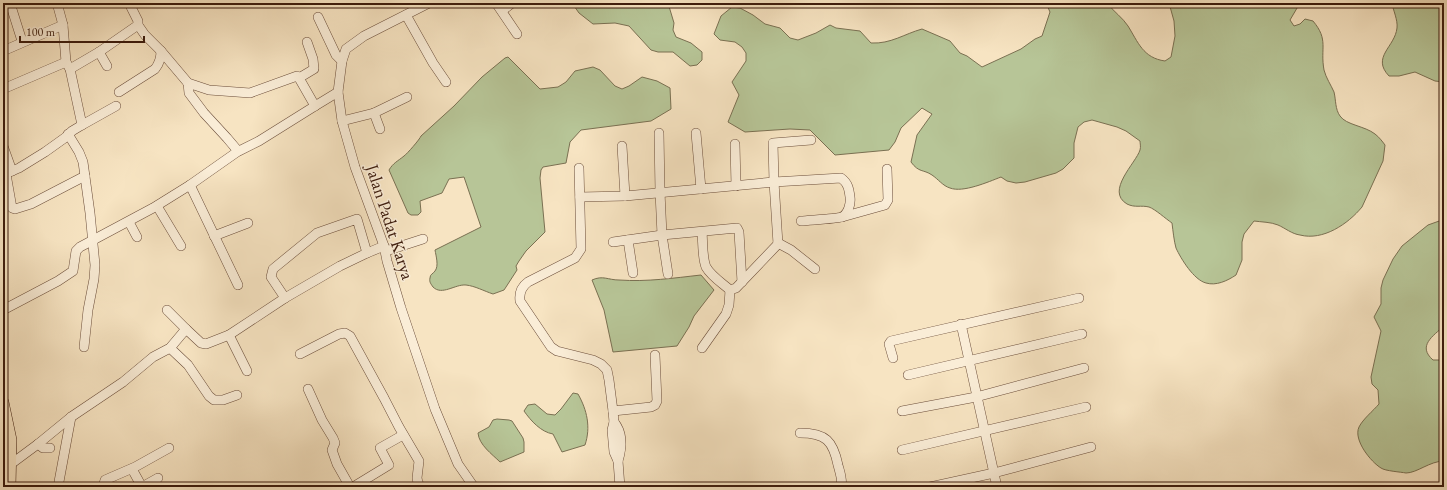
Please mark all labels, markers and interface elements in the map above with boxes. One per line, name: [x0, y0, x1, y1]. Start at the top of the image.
scale bar: [20, 18, 144, 44]
text: 100 m: [26, 24, 56, 40]
street label: Jalan Padat Karya: [360, 159, 420, 283]

